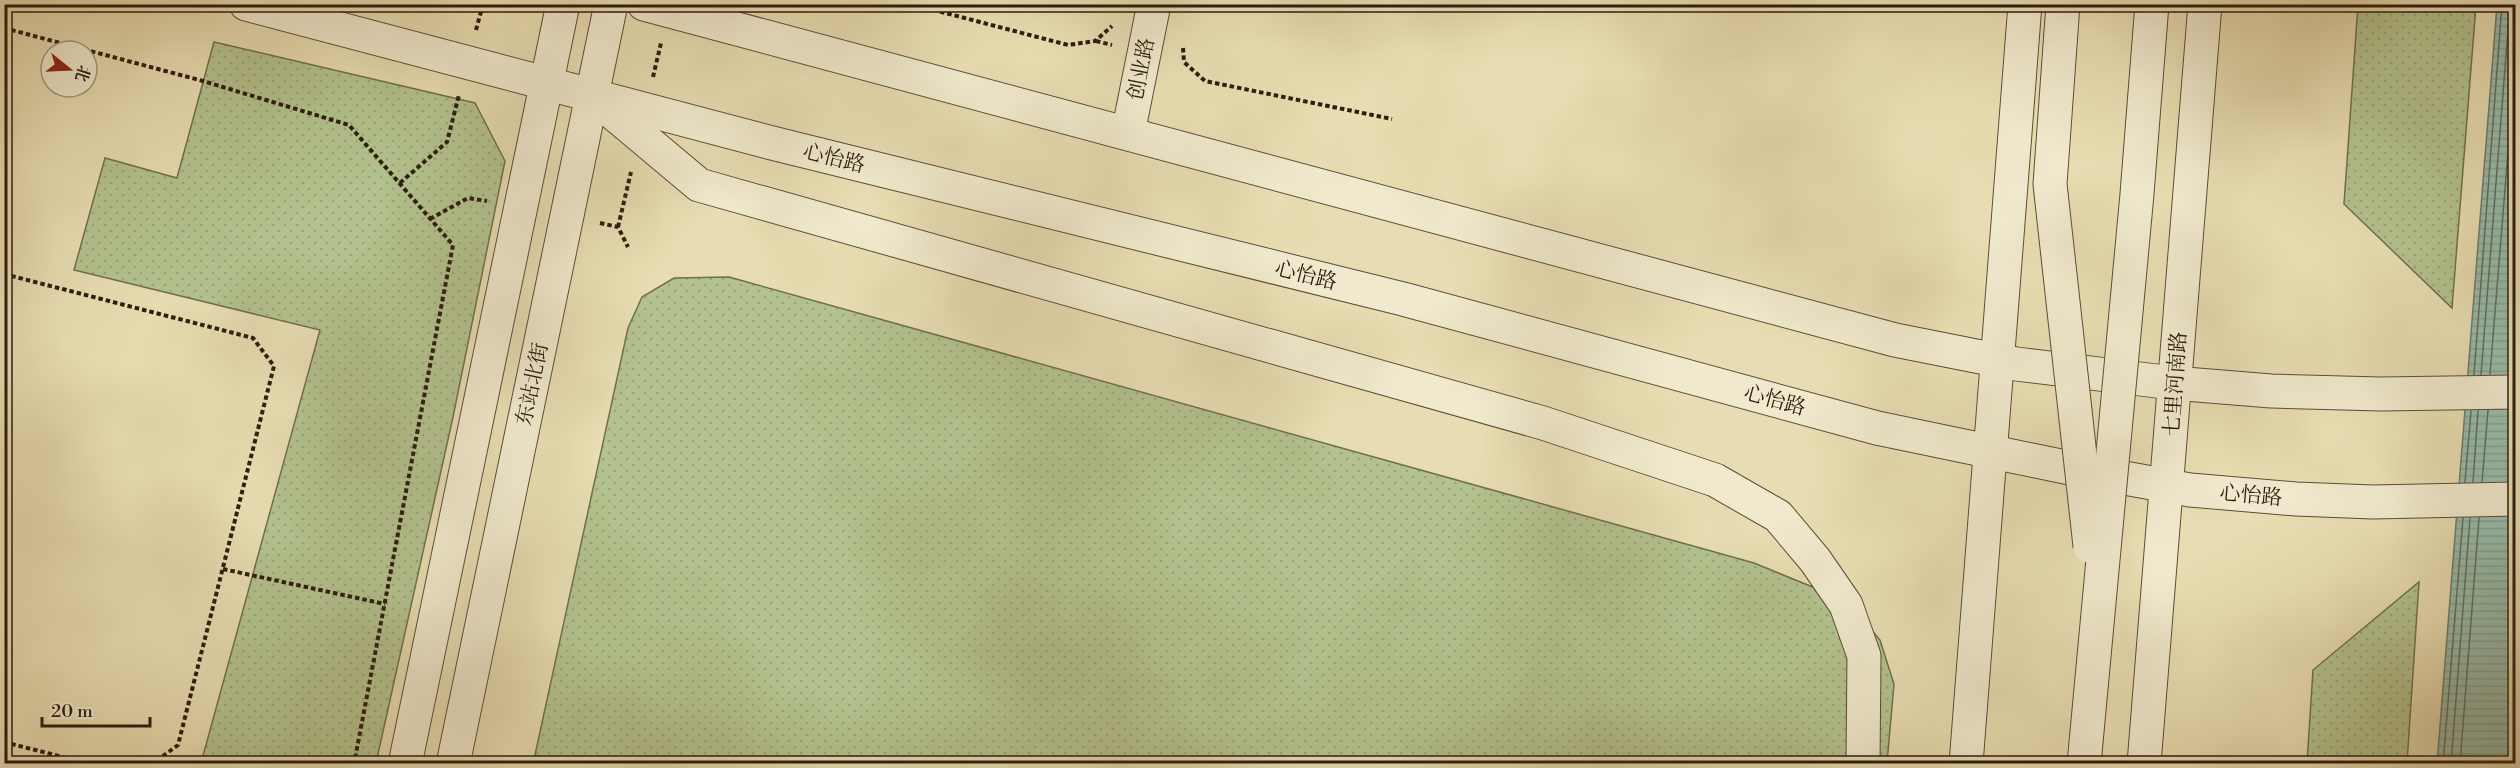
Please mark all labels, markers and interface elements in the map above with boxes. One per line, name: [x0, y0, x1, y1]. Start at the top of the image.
street label: 创业路: [1123, 36, 1161, 103]
north arrow: [39, 39, 99, 99]
text: 北: [70, 63, 94, 84]
street label: 心怡路: [800, 139, 867, 179]
street label: 心怡路: [1272, 256, 1339, 296]
street label: 七里河南路: [2159, 331, 2193, 437]
street label: 东站北街: [512, 340, 554, 428]
street label: 心怡路: [1741, 380, 1809, 422]
street label: 心怡路: [2218, 480, 2283, 512]
scale bar: [42, 690, 150, 728]
text: 20 m: [51, 700, 93, 723]

